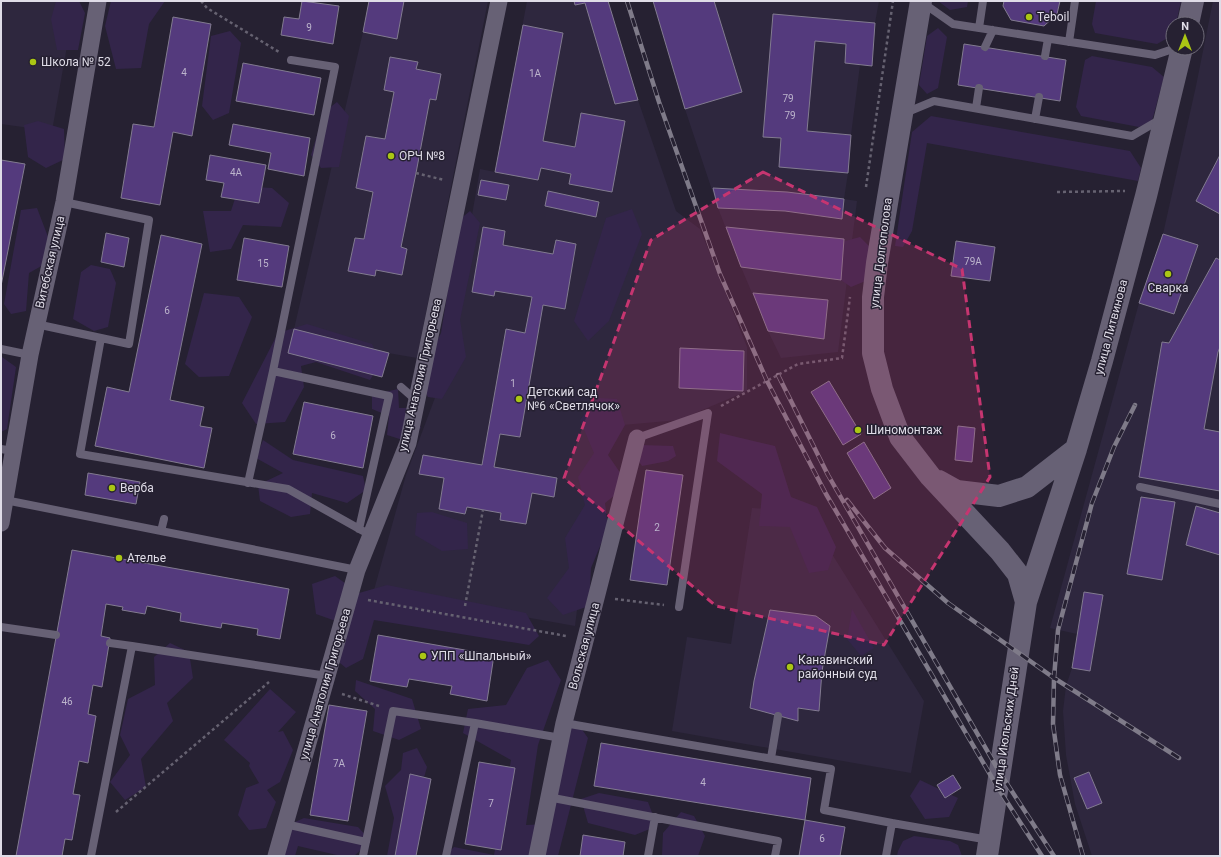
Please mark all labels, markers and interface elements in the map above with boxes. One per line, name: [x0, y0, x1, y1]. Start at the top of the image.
place label: Teboil: [1037, 10, 1069, 24]
marker: Teboil: [1024, 12, 1034, 22]
north arrow: [1165, 16, 1205, 56]
text: N: [1181, 20, 1189, 33]
house number: 9: [306, 22, 312, 33]
place label: Школа № 52: [41, 55, 111, 69]
marker: Школа № 52: [28, 57, 38, 67]
house number: 4: [181, 67, 187, 78]
house number: 1А: [529, 68, 542, 79]
house number: 79: [782, 93, 794, 104]
house number: 79: [784, 110, 796, 121]
place label: ОРЧ №8: [399, 149, 445, 163]
marker: ОРЧ №8: [386, 151, 396, 161]
house number: 4А: [230, 167, 243, 178]
street label: улица Долгополова: [867, 197, 895, 309]
street label: Витебская улица: [33, 214, 67, 310]
house number: 79А: [964, 256, 982, 267]
house number: 15: [257, 258, 269, 269]
marker: Сварка: [1163, 269, 1173, 279]
street label: улица Литвинова: [1092, 278, 1130, 376]
place label: Сварка: [1148, 281, 1188, 295]
street label: улица Анатолия Григорьева: [396, 297, 444, 453]
house number: 6: [164, 305, 170, 316]
house number: 1: [510, 378, 516, 389]
place label: Детский сад №6 «Светлячок»: [527, 385, 620, 413]
marker: Детский сад №6 «Светлячок»: [514, 394, 524, 404]
place label: Шиномонтаж: [866, 423, 943, 437]
marker: Шиномонтаж: [853, 425, 863, 435]
house number: 6: [330, 430, 336, 441]
place label: Верба: [120, 481, 154, 495]
marker: Верба: [107, 483, 117, 493]
house number: 2: [654, 522, 660, 533]
place label: Ателье: [127, 551, 166, 565]
marker: Ателье: [114, 553, 124, 563]
street label: Вольская улица: [566, 601, 602, 691]
street label: улица Анатолия Григорьева: [297, 607, 353, 761]
place label: УПП «Шпальный»: [431, 649, 532, 663]
marker: УПП «Шпальный»: [418, 651, 428, 661]
place label: Канавинский районный суд: [798, 653, 877, 681]
marker: Канавинский районный суд: [785, 662, 795, 672]
street label: улица Июльских Дней: [990, 666, 1022, 792]
house number: 46: [61, 696, 73, 707]
house number: 7А: [333, 758, 346, 769]
house number: 4: [700, 777, 706, 788]
house number: 7: [488, 798, 494, 809]
house number: 6: [819, 833, 825, 844]

